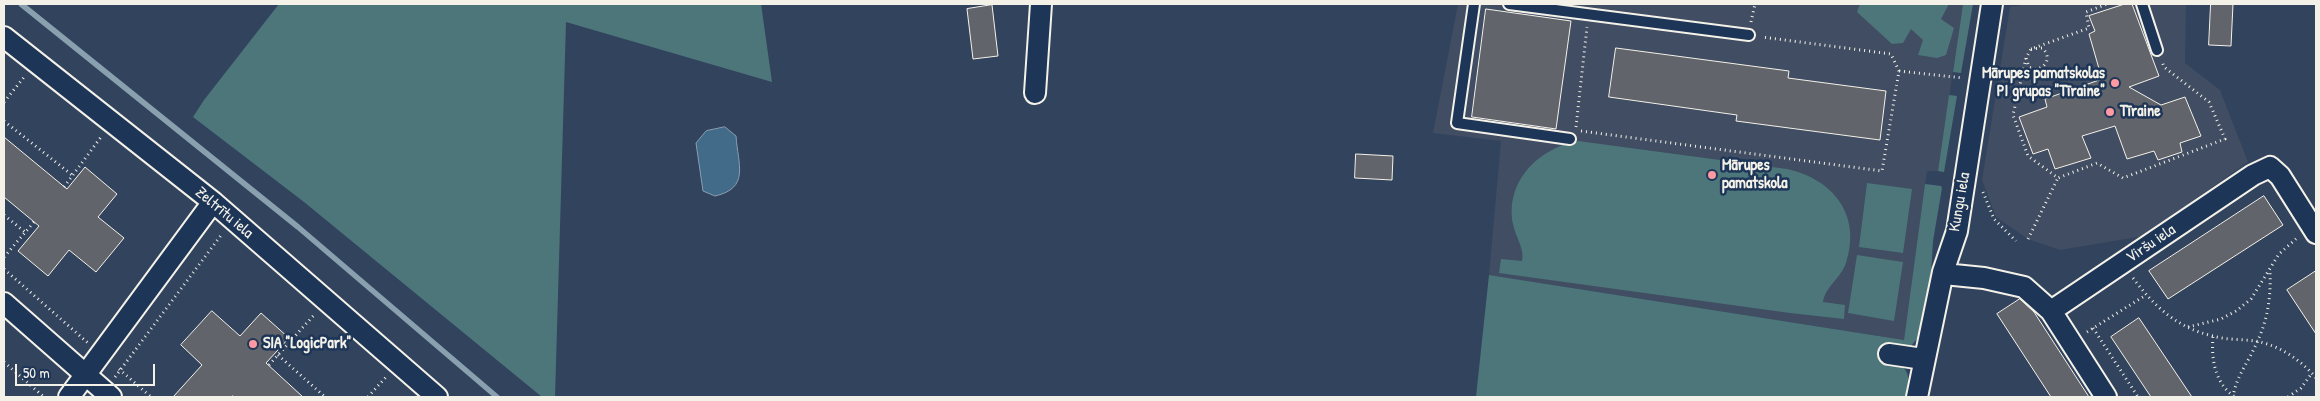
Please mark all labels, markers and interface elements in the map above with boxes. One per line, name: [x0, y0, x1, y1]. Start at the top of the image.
place label: Mārupes pamatskolas PI grupas "Tīraine": [1982, 64, 2105, 102]
marker: Mārupes pamatskolas PI grupas "Tīraine": [2109, 77, 2121, 89]
place label: Tīraine: [2120, 102, 2161, 122]
marker: Tīraine: [2104, 106, 2116, 118]
place label: Mārupes pamatskola: [1722, 156, 1788, 194]
marker: Mārupes pamatskola: [1706, 169, 1718, 181]
street label: Kungu iela: [1945, 171, 1975, 233]
street label: Zeltrītu iela: [191, 183, 257, 243]
street label: Viršu iela: [2123, 221, 2179, 267]
place label: SIA "LogicPark": [263, 334, 351, 354]
marker: SIA "LogicPark": [247, 338, 259, 350]
scale bar: [18, 354, 158, 386]
text: 50 m: [23, 362, 50, 383]

